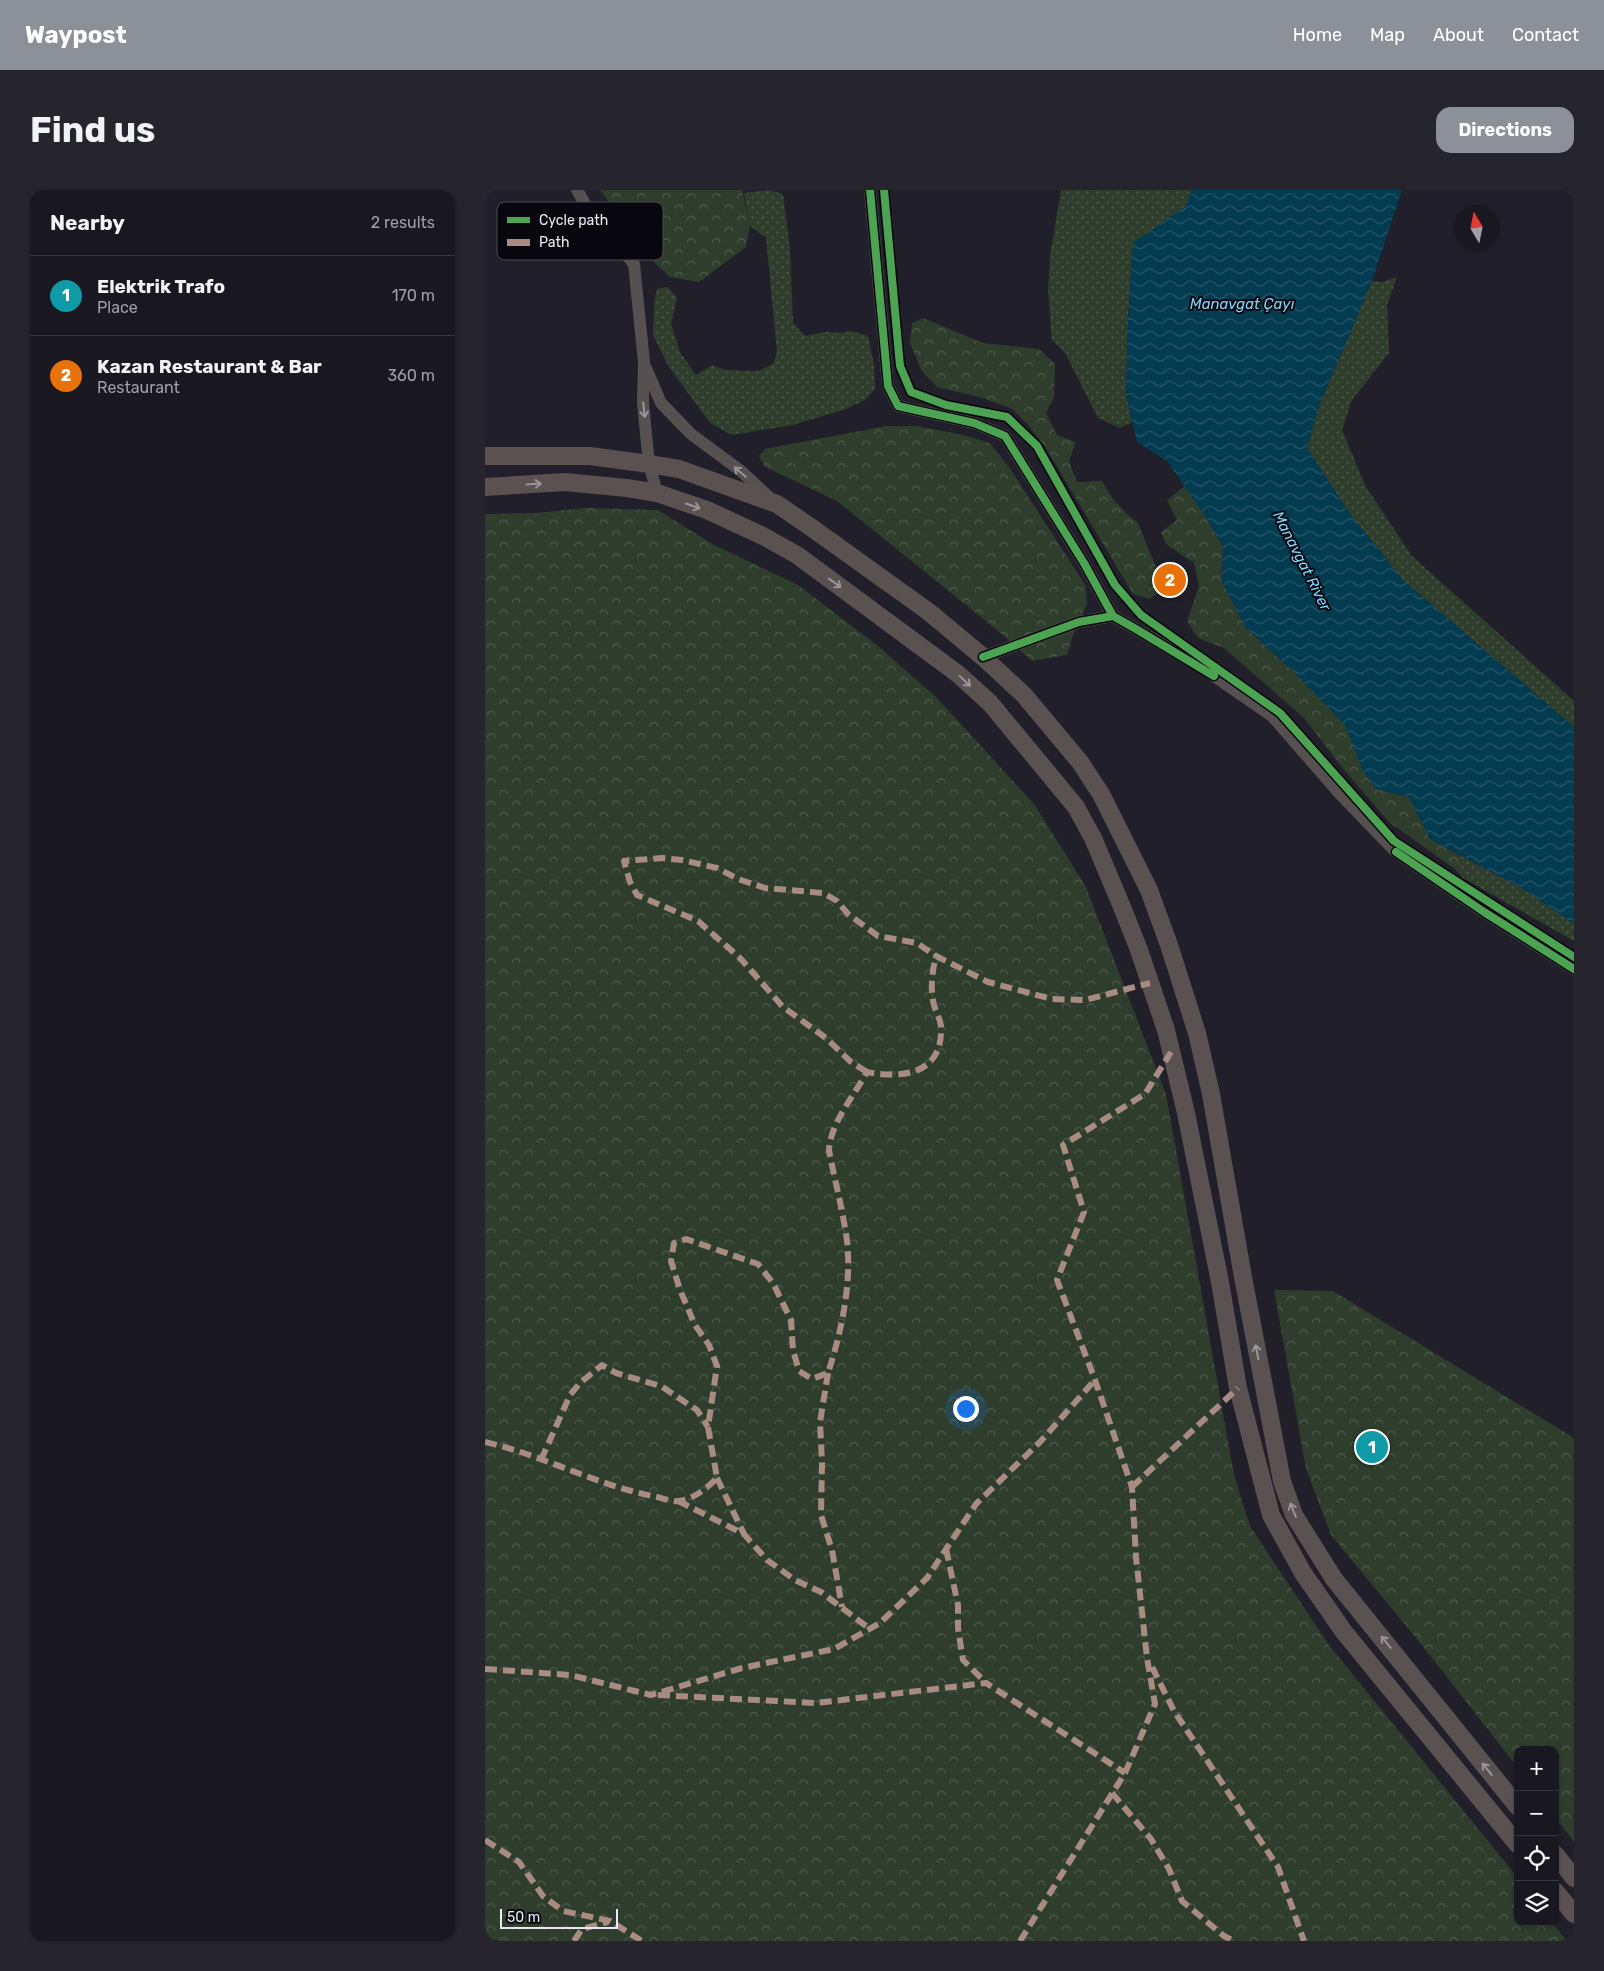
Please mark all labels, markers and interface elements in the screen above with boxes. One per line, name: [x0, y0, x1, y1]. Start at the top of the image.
text: Waypost: [25, 21, 127, 49]
text: Home: [1293, 24, 1342, 46]
text: Map: [1370, 24, 1405, 46]
text: About: [1433, 24, 1484, 46]
text: Contact: [1512, 24, 1579, 46]
button: Directions: [1436, 107, 1574, 153]
text: Find us: [30, 109, 155, 151]
legend: [497, 202, 663, 260]
north arrow: [1454, 205, 1499, 250]
text: Nearby: [50, 210, 125, 235]
text: Cycle path: [539, 212, 608, 229]
text: 2 results: [371, 213, 435, 232]
text: Path: [539, 234, 570, 251]
text: Elektrik Trafo: [97, 275, 225, 298]
text: 1: [62, 286, 70, 305]
text: 170 m: [392, 286, 435, 305]
water label: Manavgat Çayı: [1190, 295, 1295, 313]
text: Place: [97, 298, 138, 317]
text: Kazan Restaurant & Bar: [97, 355, 322, 378]
text: 2: [61, 366, 71, 385]
text: 360 m: [387, 366, 435, 385]
text: Restaurant: [97, 378, 180, 397]
one-way arrow: [639, 402, 649, 418]
one-way arrow: [734, 466, 747, 477]
one-way arrow: [525, 480, 541, 489]
one-way arrow: [685, 502, 700, 511]
water label: Manavgat River: [1269, 508, 1335, 615]
pin: 2: [1154, 561, 1186, 599]
one-way arrow: [828, 578, 842, 588]
one-way arrow: [959, 675, 972, 687]
one-way arrow: [1252, 1344, 1262, 1360]
your location: [953, 1396, 979, 1422]
pin: 1: [1356, 1428, 1388, 1466]
one-way arrow: [1287, 1503, 1297, 1518]
one-way arrow: [1381, 1636, 1392, 1649]
map controls: [1514, 1746, 1559, 1926]
button: +: [1514, 1746, 1559, 1791]
one-way arrow: [1482, 1763, 1493, 1776]
button: −: [1514, 1791, 1559, 1836]
button: locate: [1514, 1836, 1559, 1881]
button: layers: [1514, 1881, 1559, 1926]
scale bar: [500, 1906, 617, 1929]
text: 50 m: [507, 1909, 540, 1926]

